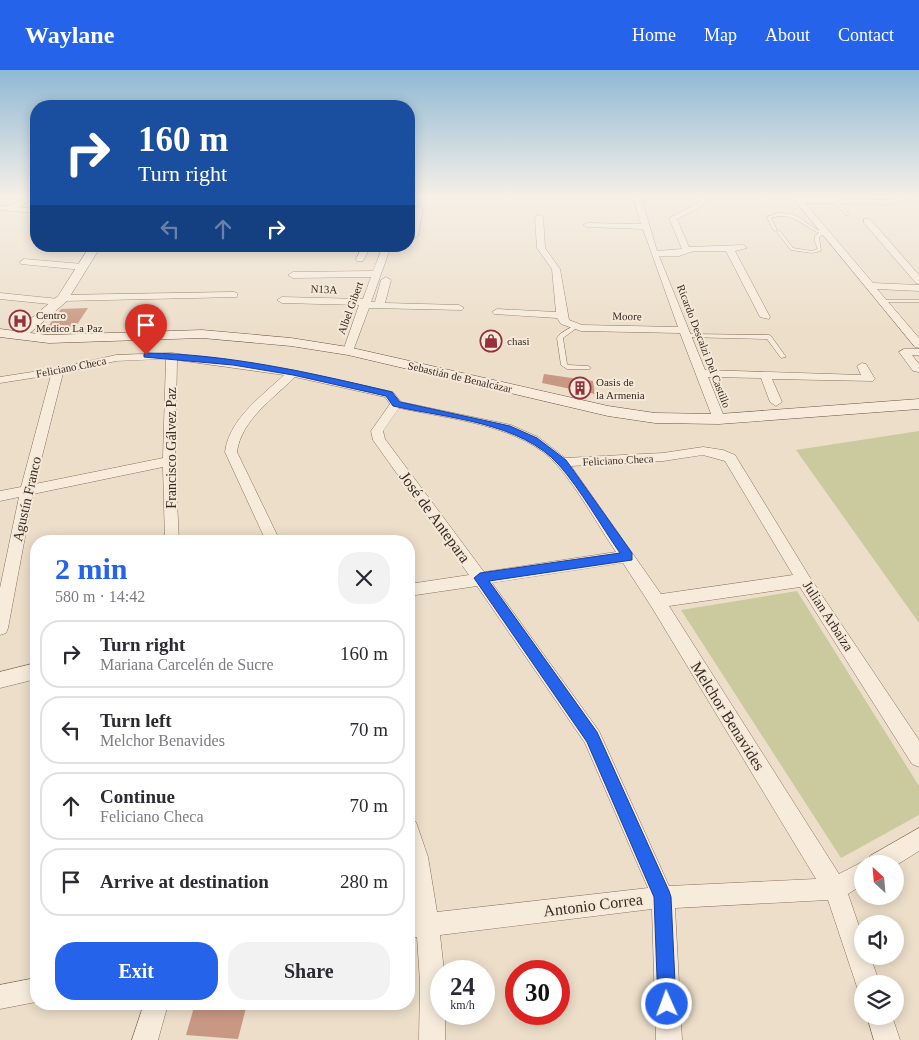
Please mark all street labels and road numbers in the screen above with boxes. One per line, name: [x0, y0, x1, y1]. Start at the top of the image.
street label: Albel Gibert: [335, 280, 365, 336]
street label: N13A: [310, 283, 338, 295]
street label: Ricardo Descalzi Del Castillo: [675, 283, 733, 410]
street label: Moore: [612, 310, 642, 322]
street label: Feliciano Checa: [35, 354, 107, 380]
street label: Sebastián de Benalcázar: [407, 359, 514, 395]
street label: Francisco Gálvez Paz: [164, 387, 179, 509]
street label: Feliciano Checa: [582, 452, 654, 468]
street label: Agustín Franco: [10, 455, 44, 543]
street label: José de Antepara: [395, 468, 474, 566]
street label: Julian Arbaiza: [800, 578, 857, 654]
street label: Melchor Benavides: [688, 659, 768, 773]
street label: Antonio Correa: [542, 890, 644, 920]

